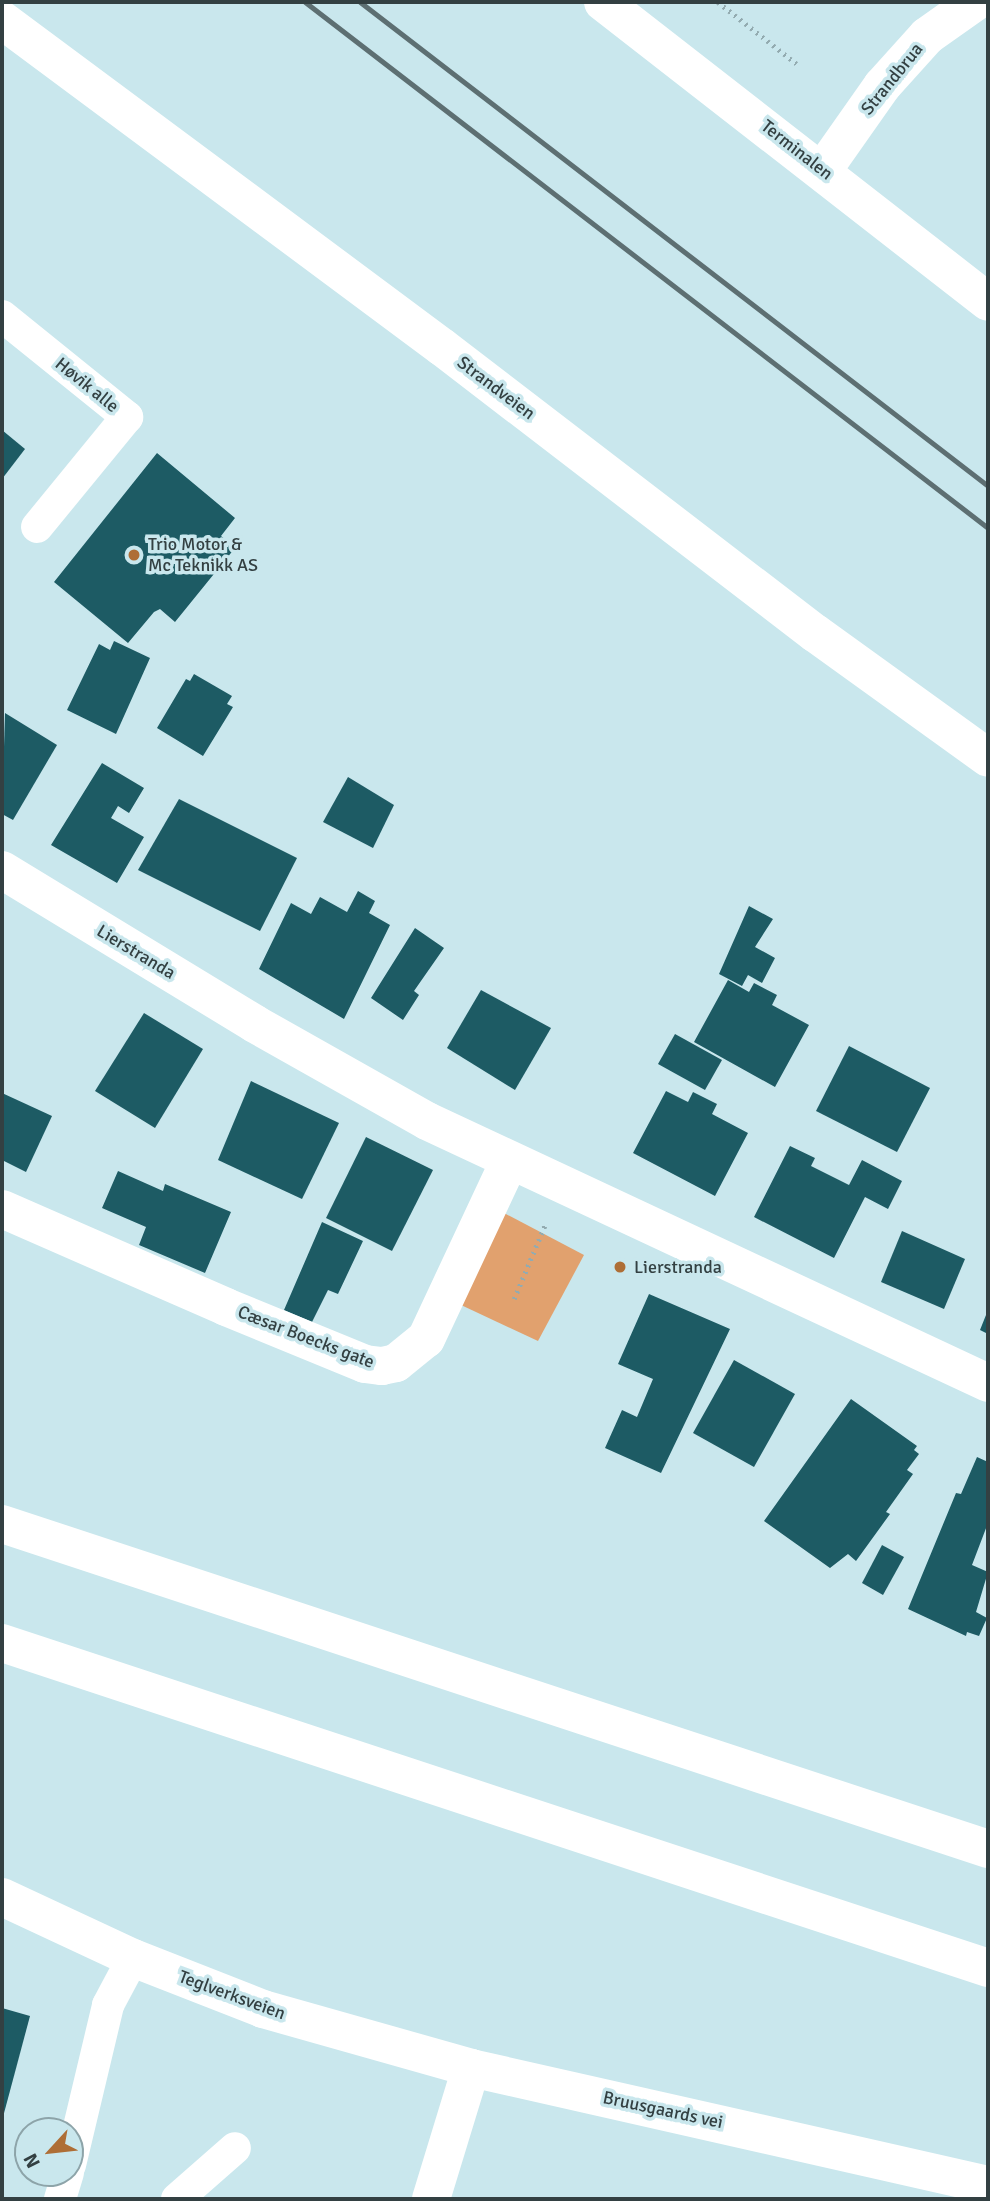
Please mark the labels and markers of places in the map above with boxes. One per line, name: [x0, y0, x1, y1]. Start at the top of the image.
place label: Trio Motor & Mc Teknikk AS: [148, 534, 258, 576]
marker: Trio Motor & Mc Teknikk AS: [126, 547, 142, 563]
place label: Lierstranda: [634, 1256, 722, 1278]
marker: Lierstranda: [612, 1259, 628, 1275]

